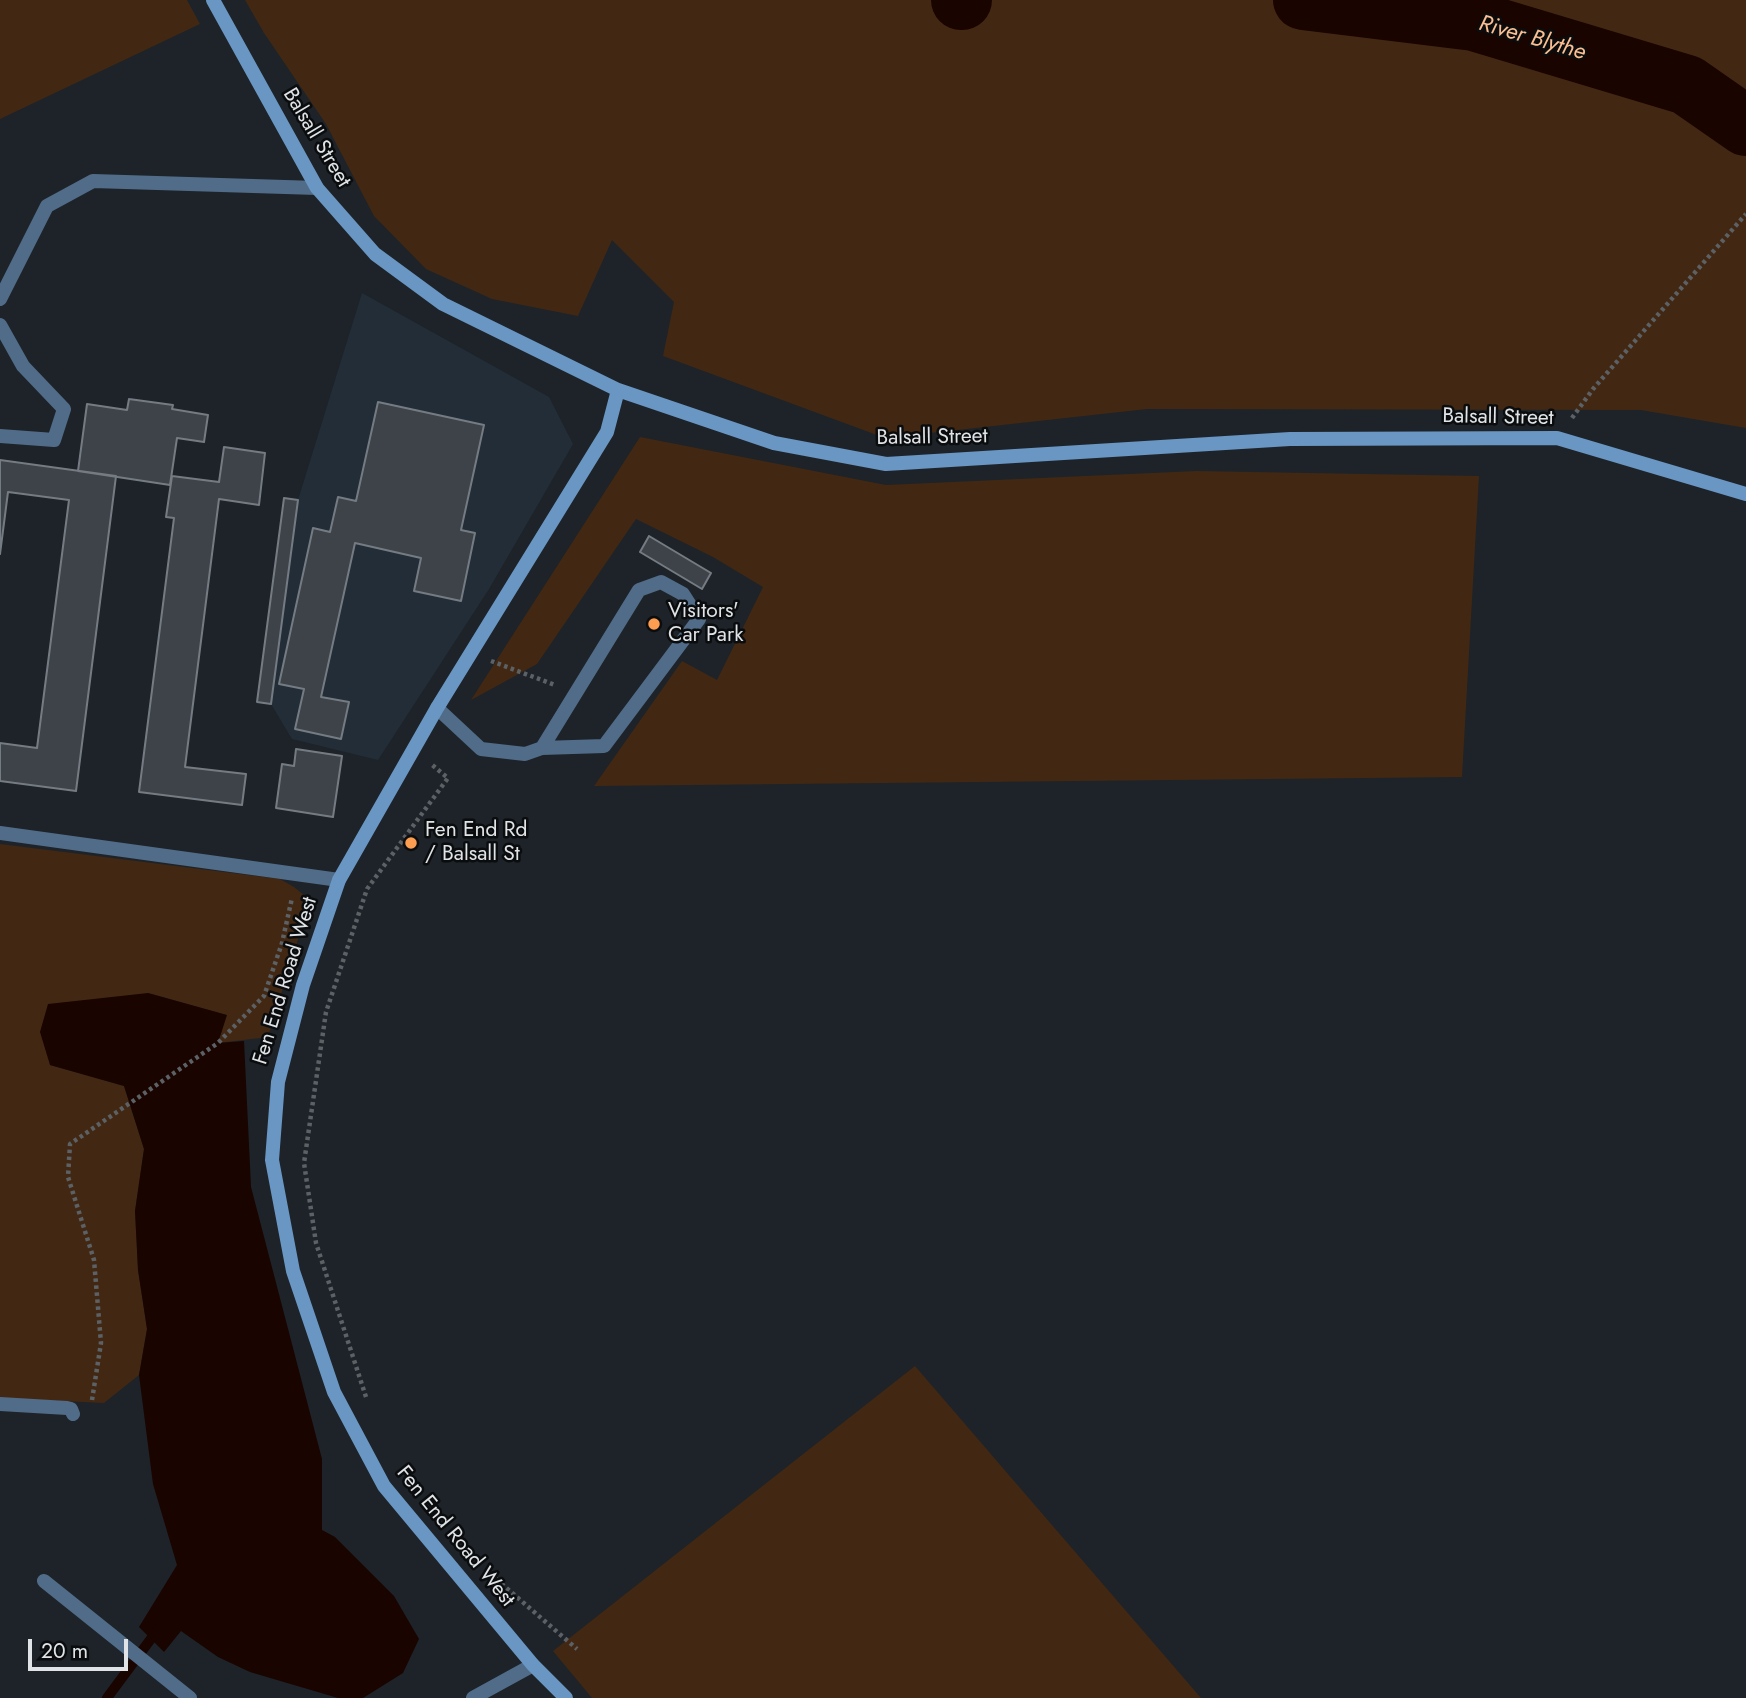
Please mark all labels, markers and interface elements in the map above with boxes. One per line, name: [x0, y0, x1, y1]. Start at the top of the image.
water label: River Blythe: [1475, 11, 1589, 67]
street label: Balsall Street: [277, 84, 355, 192]
street label: Balsall Street: [1442, 404, 1554, 432]
street label: Balsall Street: [876, 424, 988, 452]
place label: Visitors' Car Park: [668, 599, 743, 649]
marker: Visitors' Car Park: [646, 616, 662, 632]
place label: Fen End Rd / Balsall St: [425, 818, 528, 868]
marker: Fen End Rd / Balsall St: [403, 835, 419, 851]
street label: Fen End Road West: [249, 894, 323, 1068]
street label: Fen End Road West: [390, 1462, 520, 1612]
scale bar: [32, 1624, 131, 1668]
text: 20 m: [41, 1636, 88, 1666]

